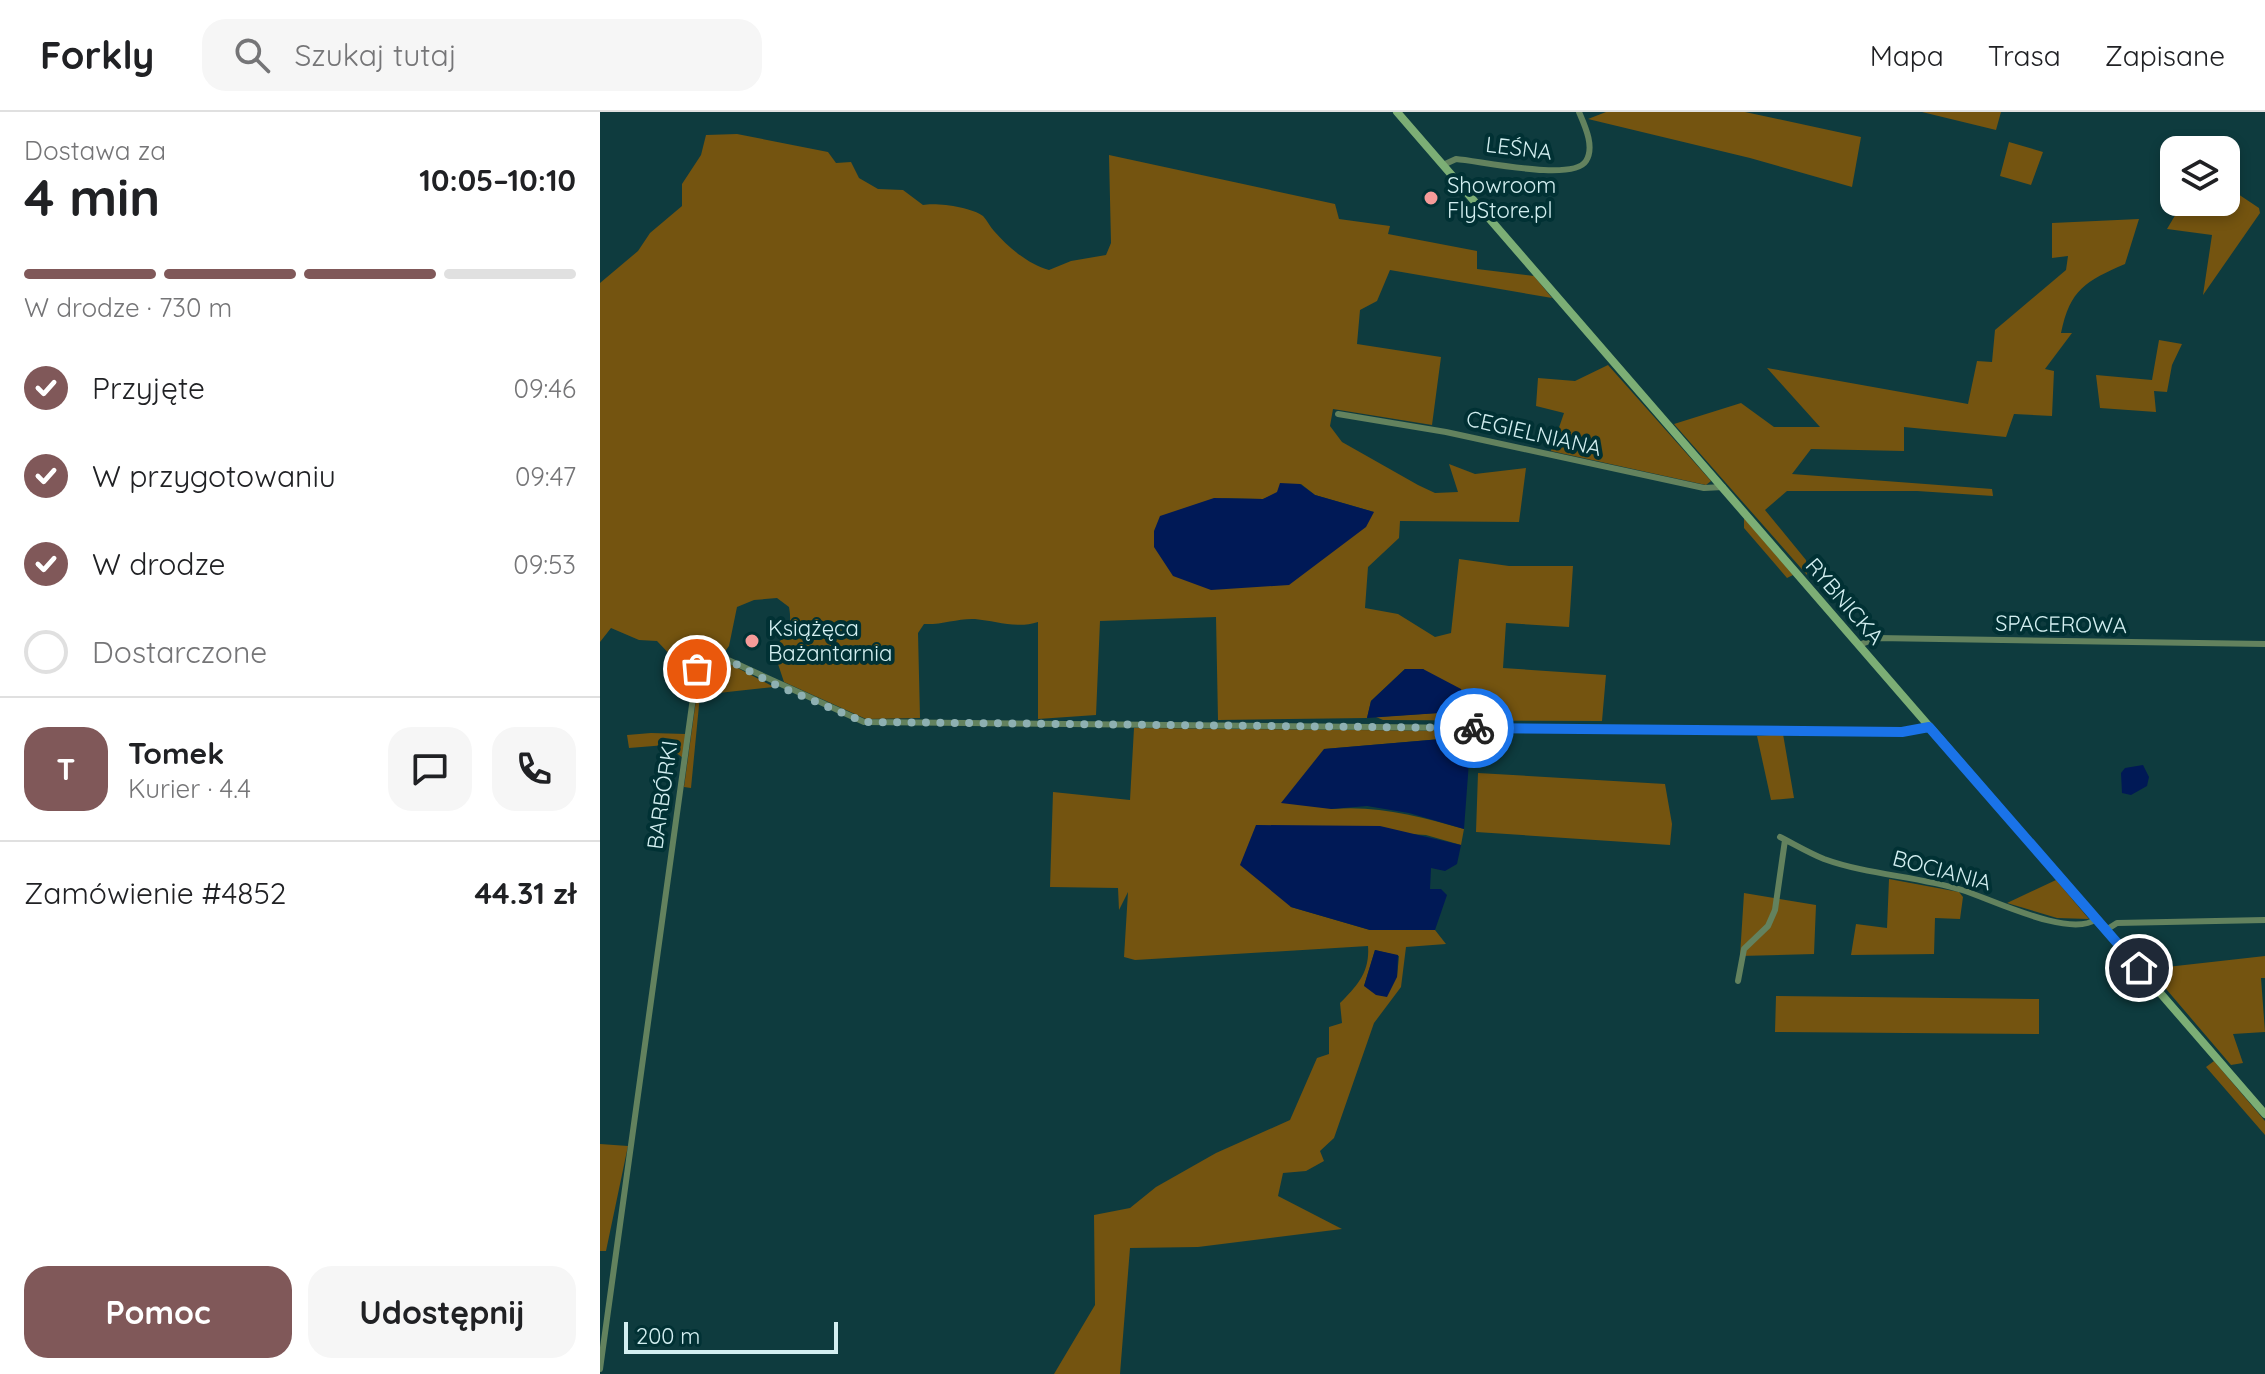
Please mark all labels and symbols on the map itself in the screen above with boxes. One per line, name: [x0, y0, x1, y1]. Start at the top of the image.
street label: LEŚNA: [1484, 130, 1554, 166]
place label: Showroom FlyStore.pl: [1447, 171, 1556, 224]
marker: Showroom FlyStore.pl: [1422, 189, 1440, 207]
street label: CEGIELNIANA: [1464, 404, 1604, 462]
street label: RYBNICKA: [1800, 552, 1890, 650]
street label: SPACEROWA: [1995, 609, 2127, 639]
place label: Książęca Bażantarnia: [768, 614, 892, 667]
marker: Książęca Bażantarnia: [743, 632, 761, 650]
pin: [663, 635, 731, 703]
courier: [1434, 688, 1514, 768]
street label: BARBÓRKI: [641, 739, 683, 851]
street label: BOCIANIA: [1890, 843, 1994, 897]
pin: [2105, 934, 2173, 1002]
scale bar: [624, 1318, 838, 1354]

